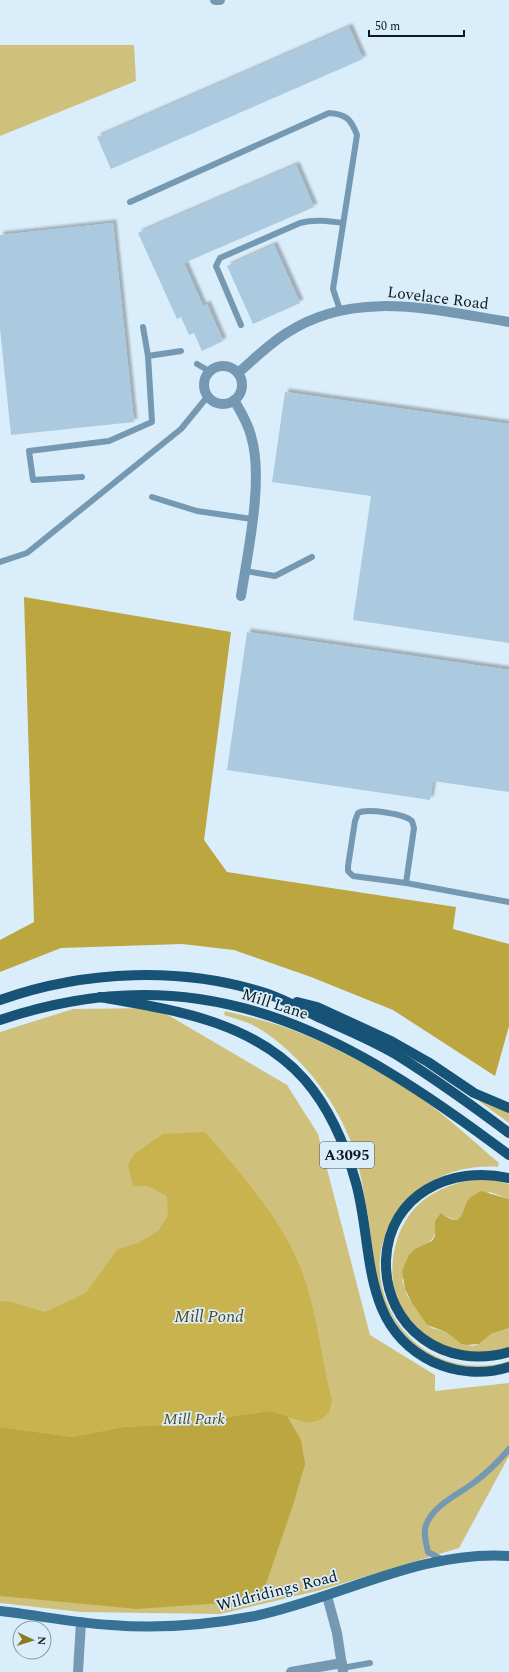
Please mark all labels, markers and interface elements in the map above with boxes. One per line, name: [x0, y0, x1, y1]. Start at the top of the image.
scale bar: [369, 12, 464, 38]
text: 50 m: [375, 17, 400, 36]
street label: Lovelace Road: [386, 280, 490, 316]
street label: Mill Lane: [239, 982, 311, 1026]
road number: A3095: [320, 1142, 374, 1168]
water label: Mill Pond: [174, 1304, 244, 1330]
park label: Mill Park: [163, 1407, 225, 1431]
street label: Wildridings Road: [214, 1564, 340, 1618]
north arrow: [12, 1620, 52, 1660]
text: N: [33, 1636, 50, 1646]

